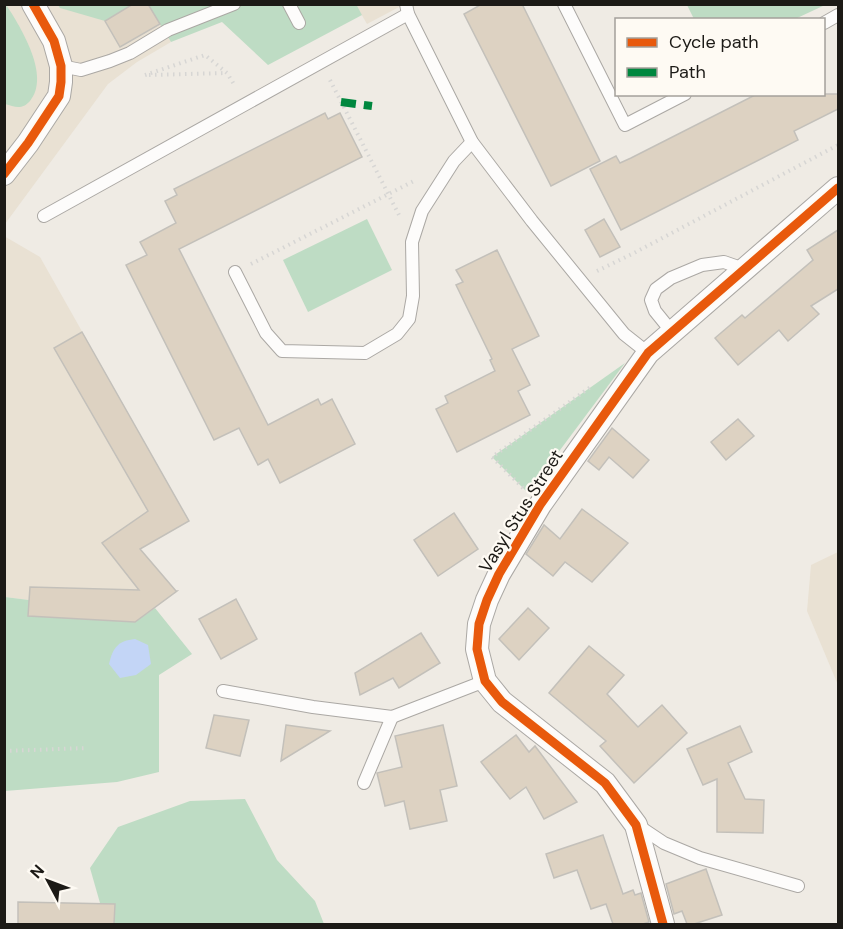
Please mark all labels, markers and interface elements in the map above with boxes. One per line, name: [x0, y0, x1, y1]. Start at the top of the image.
legend: [615, 18, 825, 96]
text: Cycle path: [669, 30, 759, 54]
text: Path: [669, 60, 706, 84]
street label: Vasyl Stus Street: [473, 445, 569, 577]
north arrow: [18, 851, 78, 911]
text: N: [25, 860, 49, 883]

